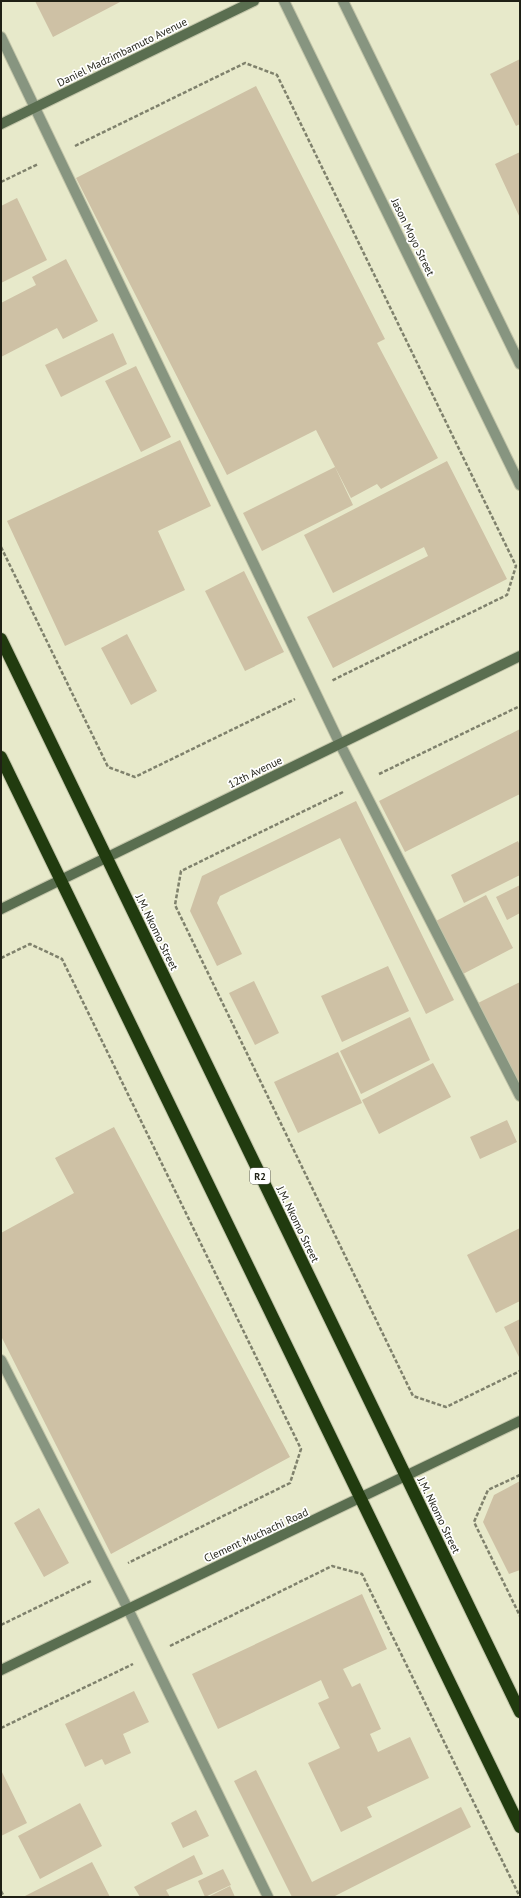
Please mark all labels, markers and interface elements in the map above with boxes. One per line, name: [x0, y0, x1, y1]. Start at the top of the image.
street label: Daniel Madzimbamuto Avenue: [55, 14, 190, 90]
street label: Jason Moyo Street: [388, 195, 438, 278]
street label: 12th Avenue: [226, 753, 285, 791]
street label: J.M. Nkomo Street: [132, 891, 182, 973]
road number: R2: [250, 1168, 270, 1184]
street label: J.M. Nkomo Street: [273, 1183, 323, 1265]
street label: J.M. Nkomo Street: [414, 1474, 464, 1556]
street label: Clement Muchachi Road: [202, 1505, 310, 1565]

